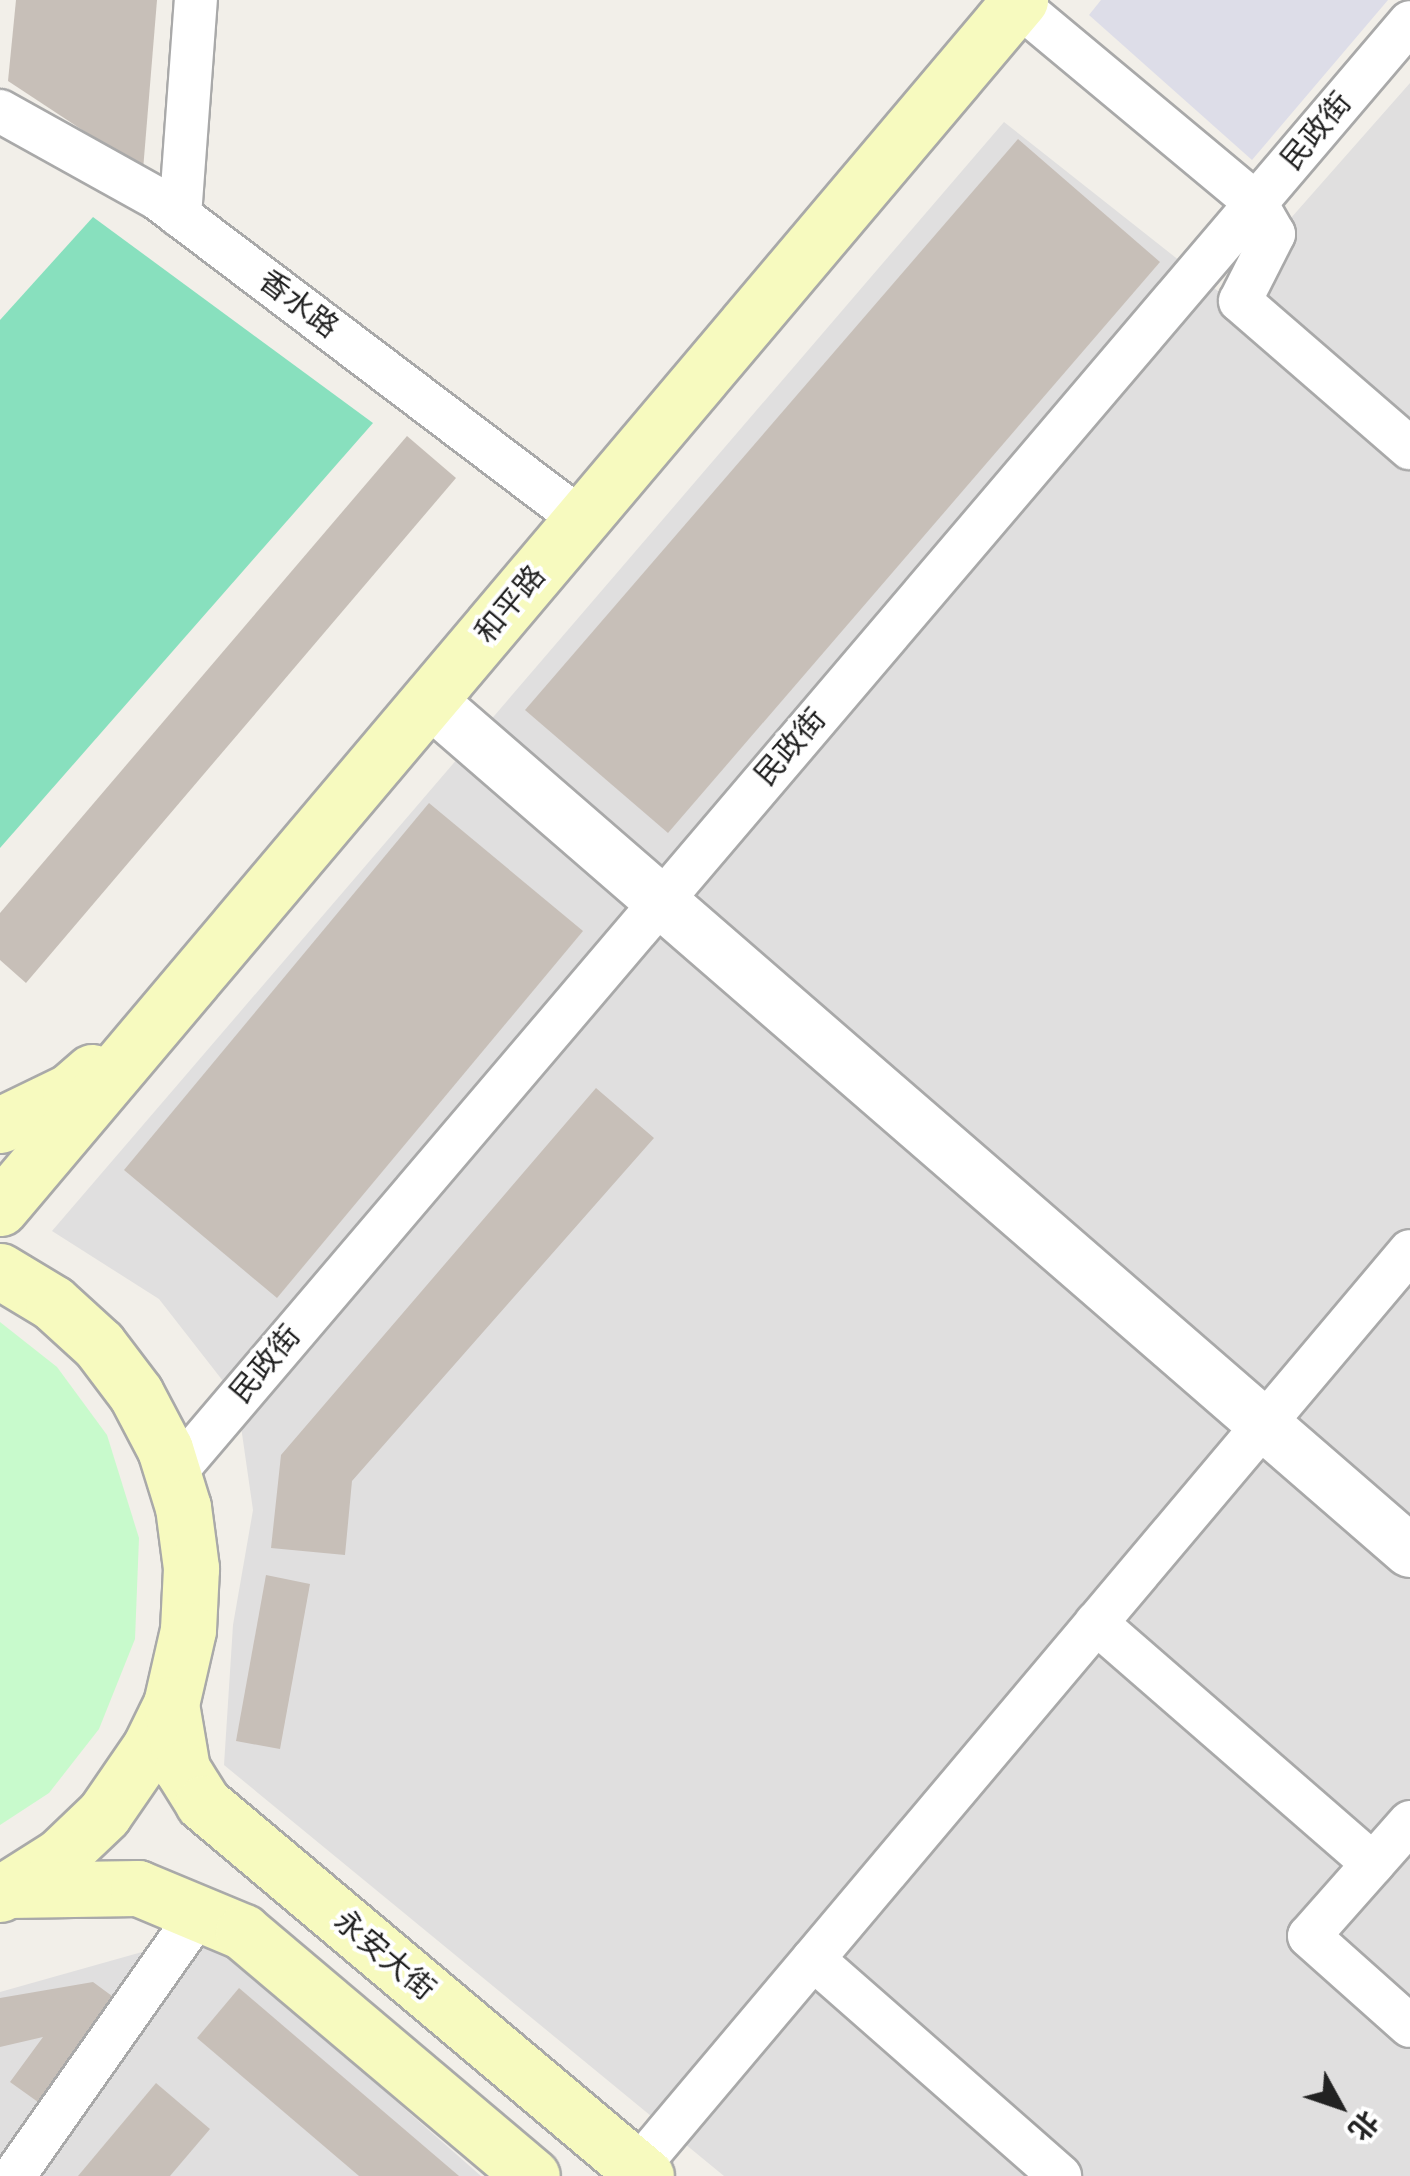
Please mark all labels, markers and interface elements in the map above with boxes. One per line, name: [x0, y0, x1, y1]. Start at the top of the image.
street label: 民政街: [1274, 86, 1360, 178]
street label: 香水路: [251, 264, 345, 346]
street label: 和平路: [468, 559, 554, 651]
street label: 民政街: [748, 702, 834, 794]
street label: 民政街: [223, 1319, 309, 1411]
street label: 永安大街: [326, 1904, 442, 2008]
north arrow: [1290, 2056, 1390, 2156]
text: 北: [1339, 2102, 1387, 2148]

